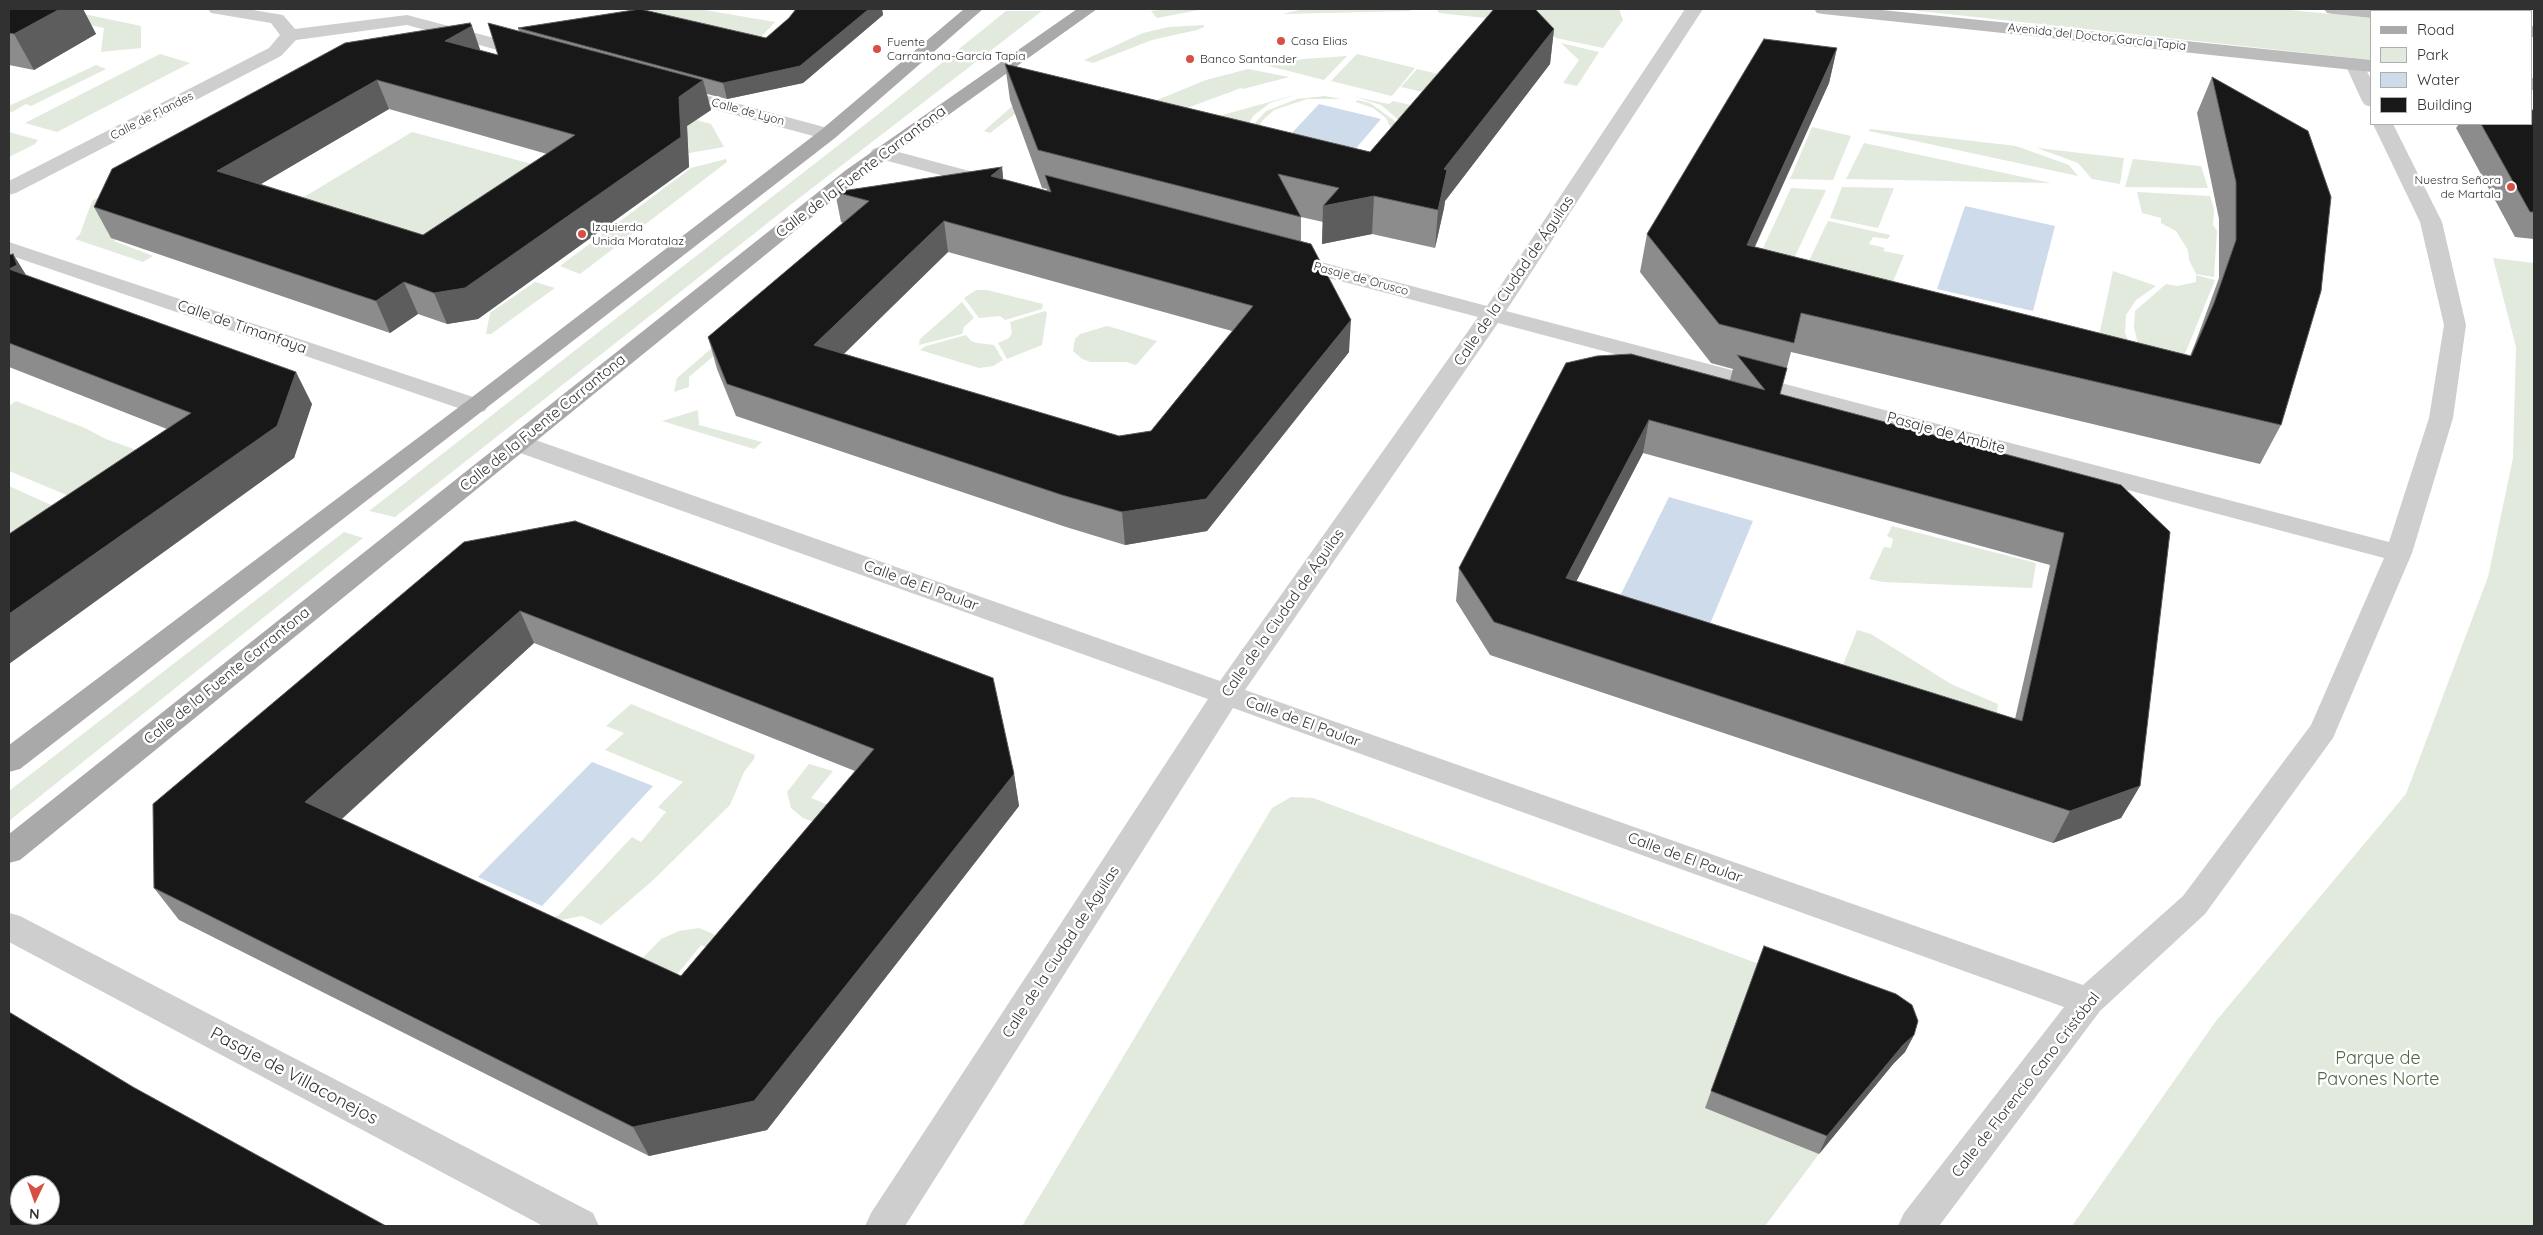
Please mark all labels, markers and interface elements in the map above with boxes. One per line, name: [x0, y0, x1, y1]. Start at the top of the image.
legend: [2370, 10, 2533, 125]
street label: Avenida del Doctor García Tapia: [2007, 20, 2187, 54]
text: Road: [2417, 20, 2454, 39]
place label: Casa Elias: [1291, 34, 1347, 48]
place label: Fuente Carrantona-García Tapia: [887, 35, 1025, 63]
marker: Casa Elias: [1275, 35, 1287, 47]
marker: Fuente Carrantona-García Tapia: [871, 43, 883, 55]
text: Park: [2417, 45, 2449, 64]
place label: Banco Santander: [1200, 52, 1297, 66]
marker: Banco Santander: [1184, 53, 1196, 65]
text: Water: [2417, 70, 2460, 89]
street label: Calle de Flandes: [108, 89, 196, 143]
street label: Calle de Lyon: [710, 95, 786, 129]
text: Building: [2417, 95, 2472, 114]
street label: Calle de la Fuente Carrantona: [773, 102, 949, 242]
place label: Nuestra Señora de Martala: [2414, 173, 2501, 201]
marker: Nuestra Señora de Martala: [2505, 181, 2517, 193]
street label: Calle de la Ciudad de Águilas: [1450, 193, 1578, 369]
place label: Izquierda Unida Moratalaz: [592, 220, 684, 248]
marker: Izquierda Unida Moratalaz: [576, 228, 588, 240]
street label: Pasaje de Orusco: [1312, 259, 1410, 299]
street label: Calle de Timanfaya: [175, 296, 309, 358]
street label: Calle de la Fuente Carrantona: [457, 351, 629, 495]
street label: Pasaje de Ambite: [1885, 409, 2007, 457]
street label: Calle de la Ciudad de Águilas: [1218, 525, 1348, 701]
street label: Calle de El Paular: [861, 557, 981, 615]
street label: Calle de la Fuente Carrantona: [141, 604, 313, 748]
street label: Calle de El Paular: [1243, 693, 1363, 751]
street label: Calle de El Paular: [1625, 829, 1745, 887]
street label: Calle de la Ciudad de Águilas: [999, 863, 1123, 1041]
street label: Calle de Florencio Cano Cristóbal: [1948, 989, 2104, 1181]
street label: Pasaje de Villaconejos: [206, 1023, 382, 1129]
park label: Parque de Pavones Norte: [2317, 1048, 2439, 1090]
north arrow: [10, 1175, 60, 1225]
text: N: [29, 1205, 40, 1223]

